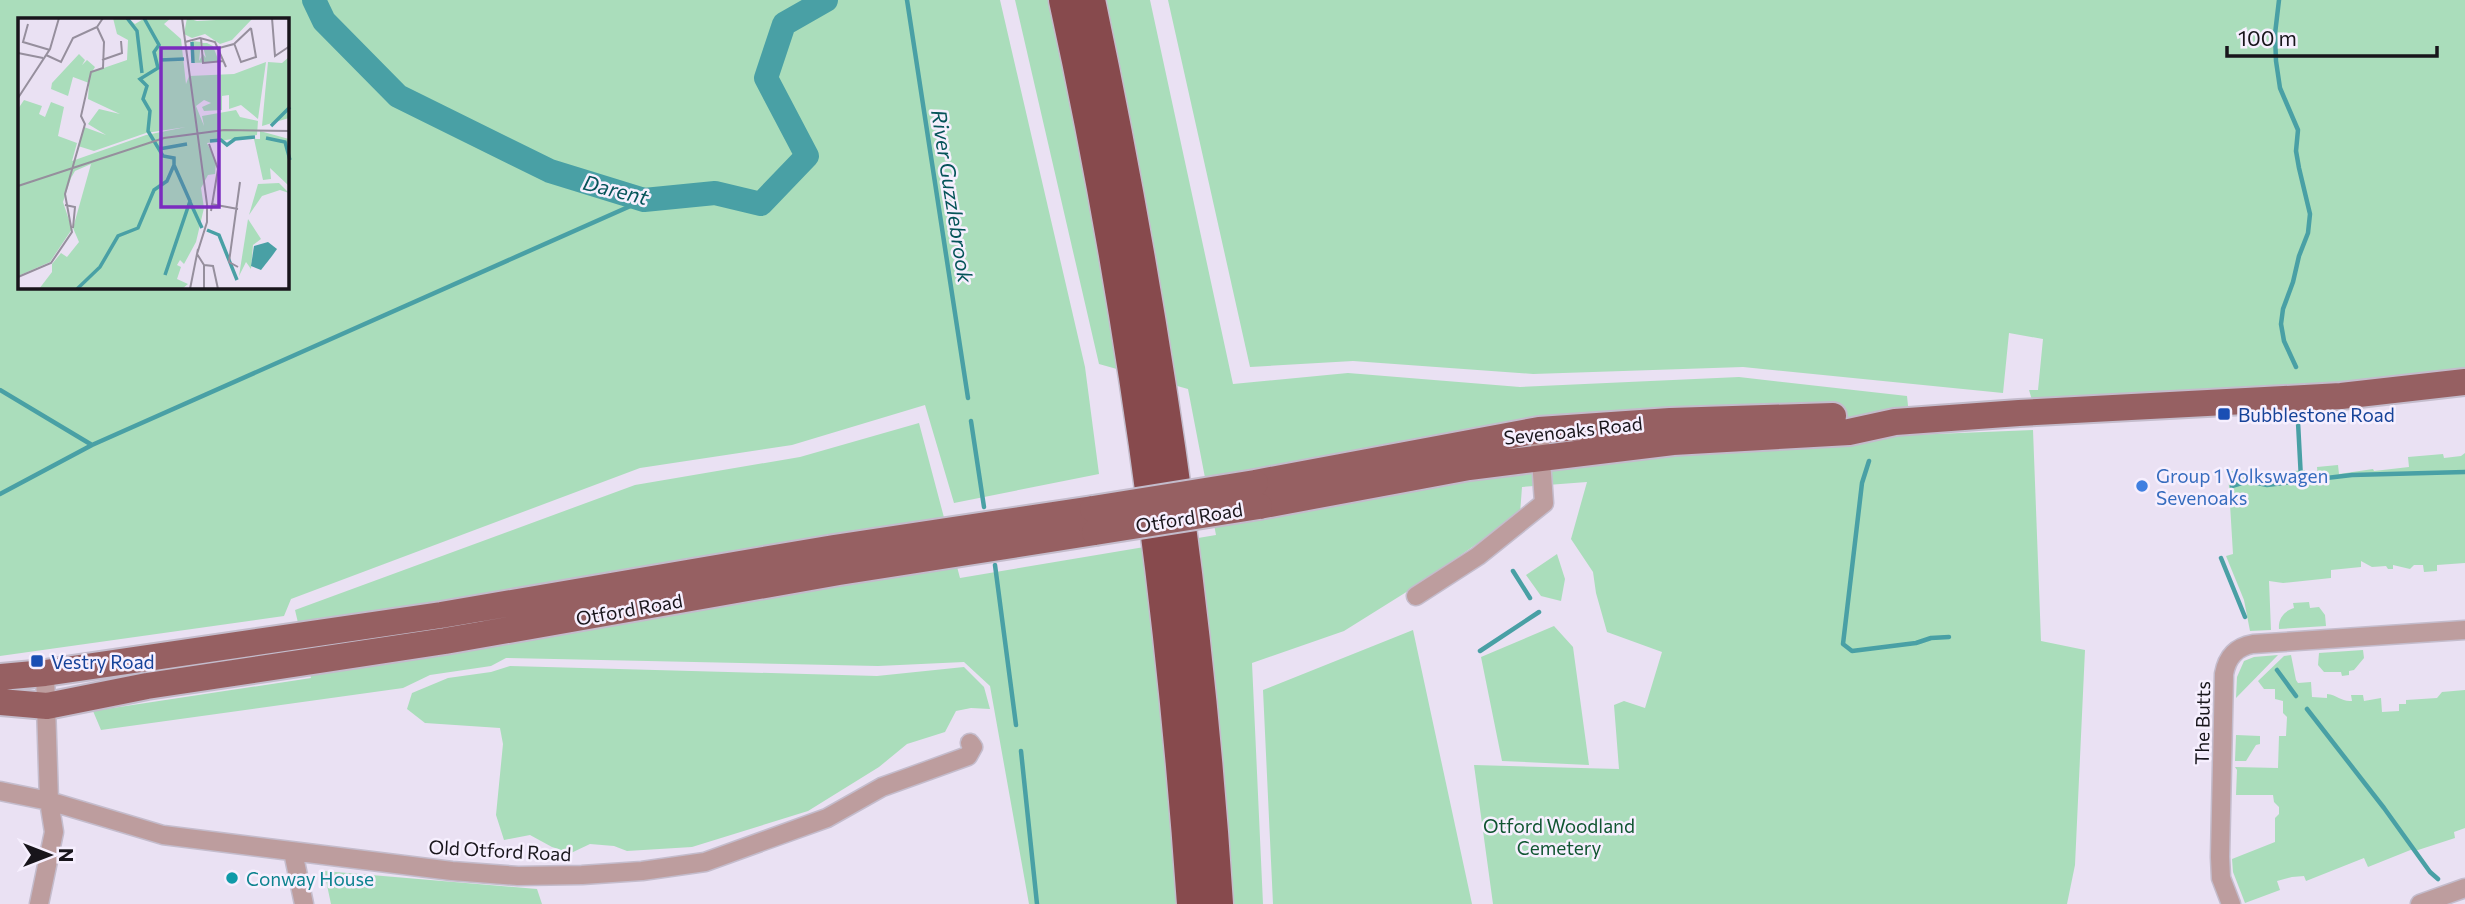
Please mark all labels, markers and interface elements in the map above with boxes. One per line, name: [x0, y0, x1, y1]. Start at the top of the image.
scale bar: [2227, 14, 2437, 58]
inset map: [18, 18, 289, 289]
text: 100 m: [2238, 25, 2297, 50]
water label: River Guzzlebrook: [927, 108, 979, 285]
water label: Darent: [581, 169, 652, 209]
place label: Bubblestone Road: [2238, 403, 2395, 426]
marker: Bubblestone Road: [2216, 406, 2232, 422]
street label: Sevenoaks Road: [1502, 411, 1644, 449]
place label: Group 1 Volkswagen Sevenoaks: [2156, 464, 2328, 509]
marker: Group 1 Volkswagen Sevenoaks: [2134, 478, 2150, 494]
street label: Otford Road: [1134, 497, 1244, 537]
street label: Otford Road: [574, 588, 684, 630]
place label: Vestry Road: [51, 650, 155, 673]
marker: Vestry Road: [29, 653, 45, 669]
street label: The Butts: [2190, 681, 2214, 765]
park label: Otford Woodland Cemetery: [1483, 814, 1635, 859]
north arrow: [14, 820, 84, 890]
street label: Old Otford Road: [428, 835, 572, 865]
text: N: [55, 848, 78, 862]
place label: Conway House: [246, 867, 374, 890]
marker: Conway House: [224, 870, 240, 886]

